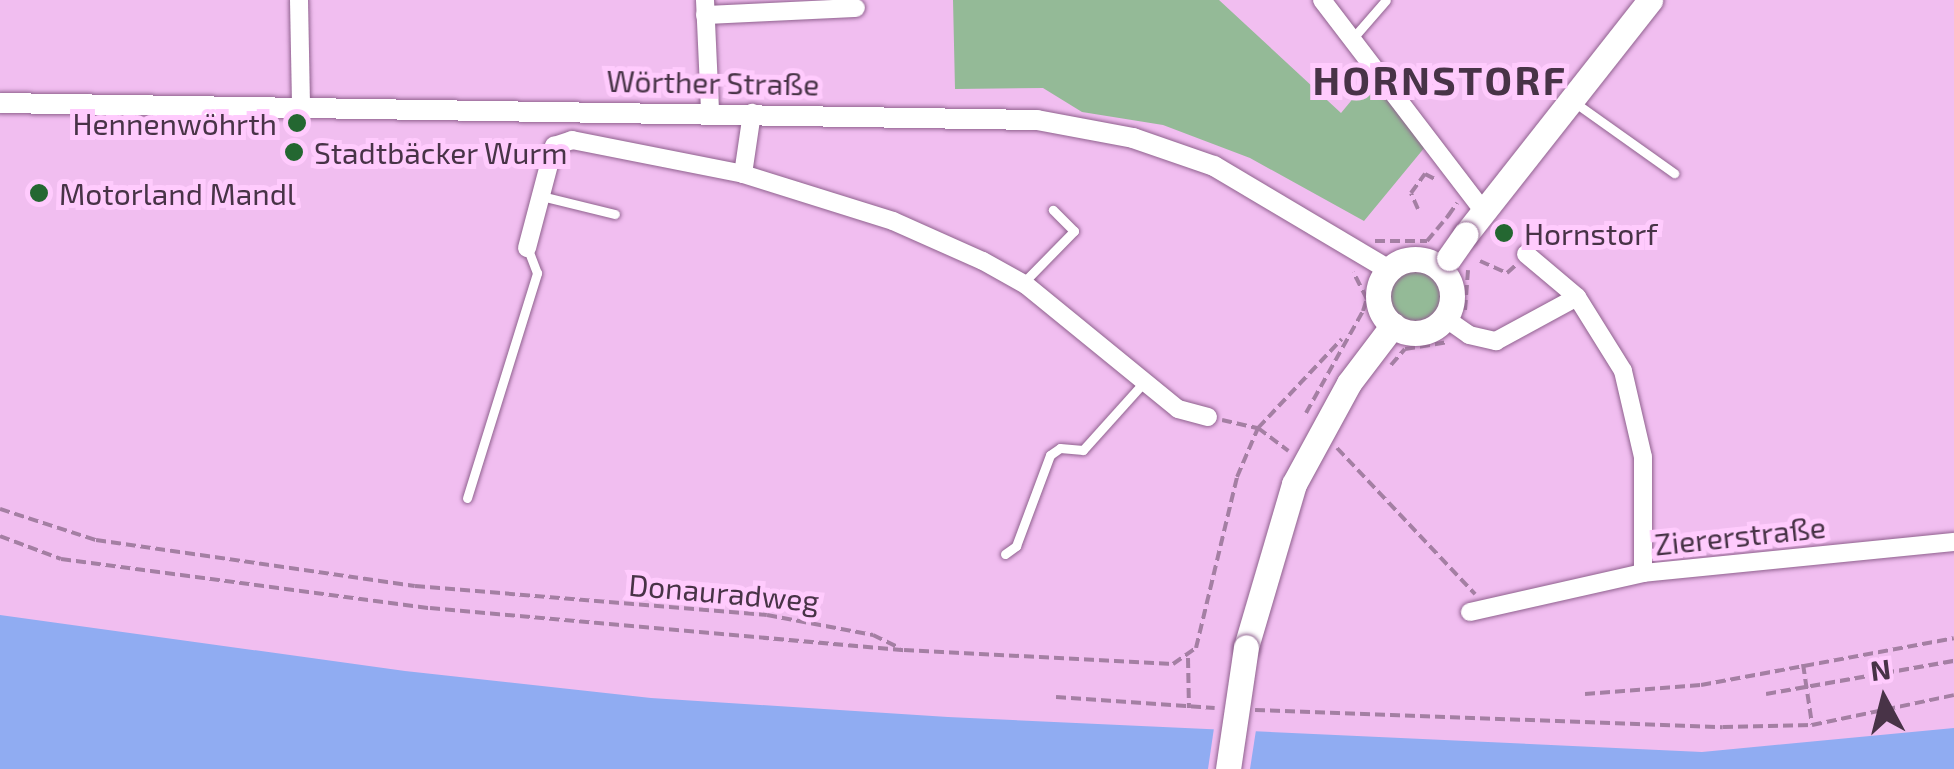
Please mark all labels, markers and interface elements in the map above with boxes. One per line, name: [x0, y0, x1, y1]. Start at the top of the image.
district label: HORNSTORF: [1312, 55, 1568, 103]
street label: Wörther Straße: [606, 62, 820, 102]
place label: Hennenwöhrth: [72, 105, 277, 141]
marker: Hennenwöhrth: [286, 112, 308, 134]
place label: Stadtbäcker Wurm: [314, 134, 569, 170]
marker: Stadtbäcker Wurm: [283, 141, 305, 163]
place label: Motorland Mandl: [59, 175, 296, 211]
marker: Motorland Mandl: [28, 182, 50, 204]
place label: Hornstorf: [1524, 215, 1658, 251]
marker: Hornstorf: [1493, 222, 1515, 244]
street label: Ziererstraße: [1653, 508, 1827, 562]
street label: Donauradweg: [627, 566, 821, 618]
north arrow: [1834, 649, 1934, 749]
text: N: [1868, 651, 1892, 687]

